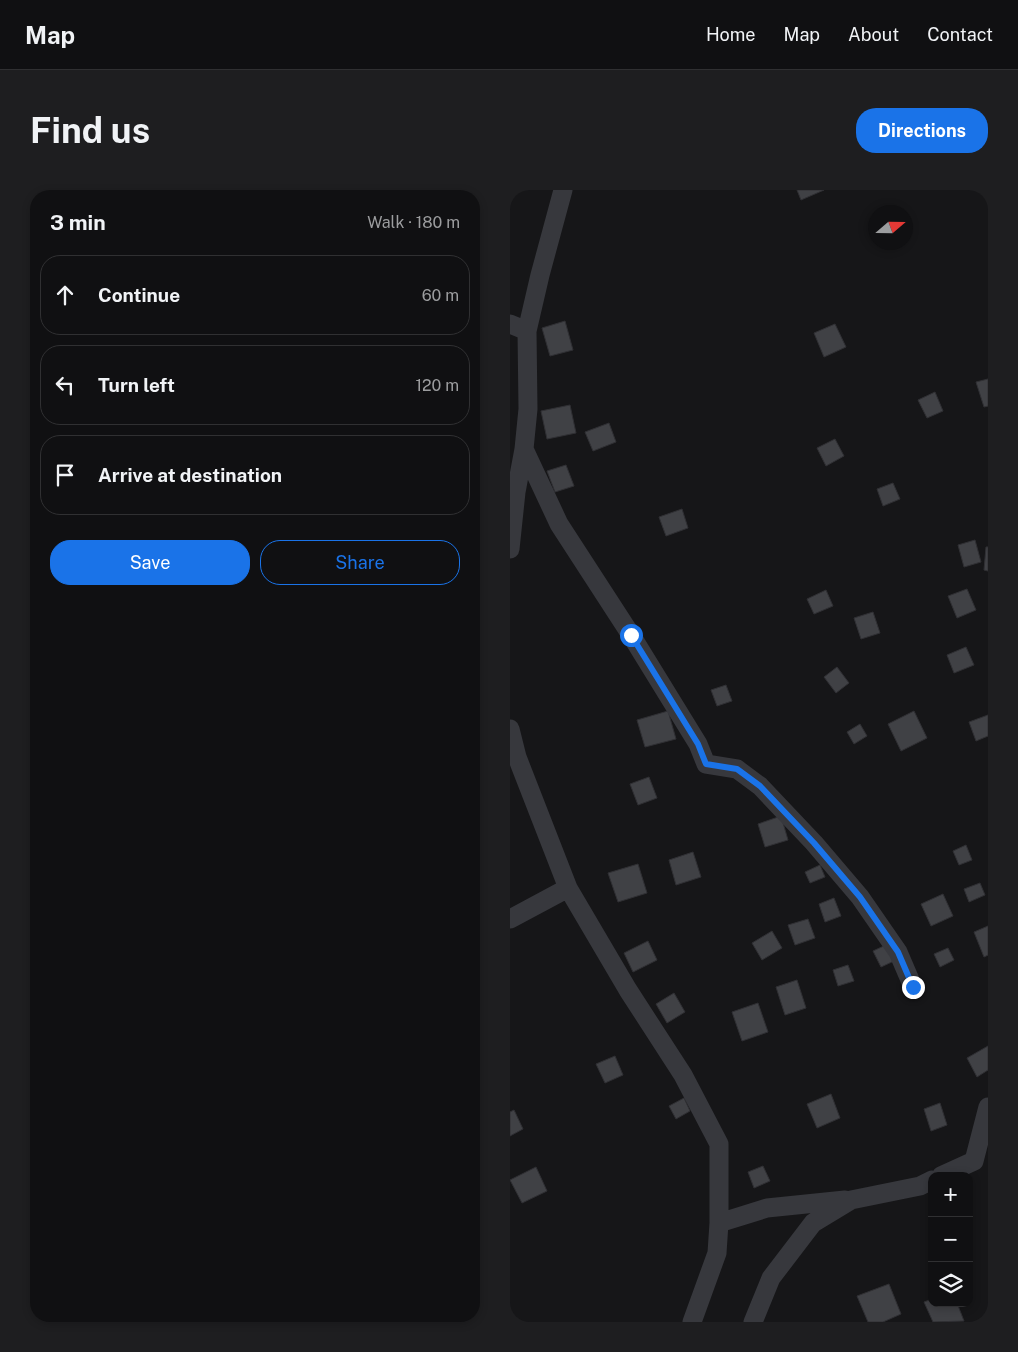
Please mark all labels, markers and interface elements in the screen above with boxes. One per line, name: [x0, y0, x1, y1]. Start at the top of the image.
text: Map: [25, 21, 75, 49]
text: Home: [706, 24, 756, 45]
text: Map: [784, 24, 820, 45]
text: About: [848, 24, 899, 45]
text: Contact: [927, 24, 993, 45]
button: Directions: [856, 108, 988, 153]
text: Find us: [30, 110, 150, 151]
north arrow: [868, 205, 913, 250]
text: 3 min: [50, 210, 106, 235]
text: Walk · 180 m: [367, 213, 460, 232]
icon: ahead: [51, 281, 79, 309]
text: Continue: [98, 284, 180, 306]
text: 60 m: [422, 286, 459, 305]
icon: left: [51, 371, 79, 399]
text: Turn left: [98, 374, 175, 396]
text: 120 m: [415, 376, 459, 395]
icon: arrive: [51, 461, 79, 489]
text: Arrive at destination: [98, 464, 282, 486]
button: Save: [50, 540, 250, 585]
button: Share: [260, 540, 460, 585]
route start: [620, 624, 643, 647]
route end: [902, 976, 925, 999]
map controls: [928, 1172, 973, 1307]
button: +: [928, 1172, 973, 1217]
button: −: [928, 1217, 973, 1262]
button: layers: [928, 1262, 973, 1307]

